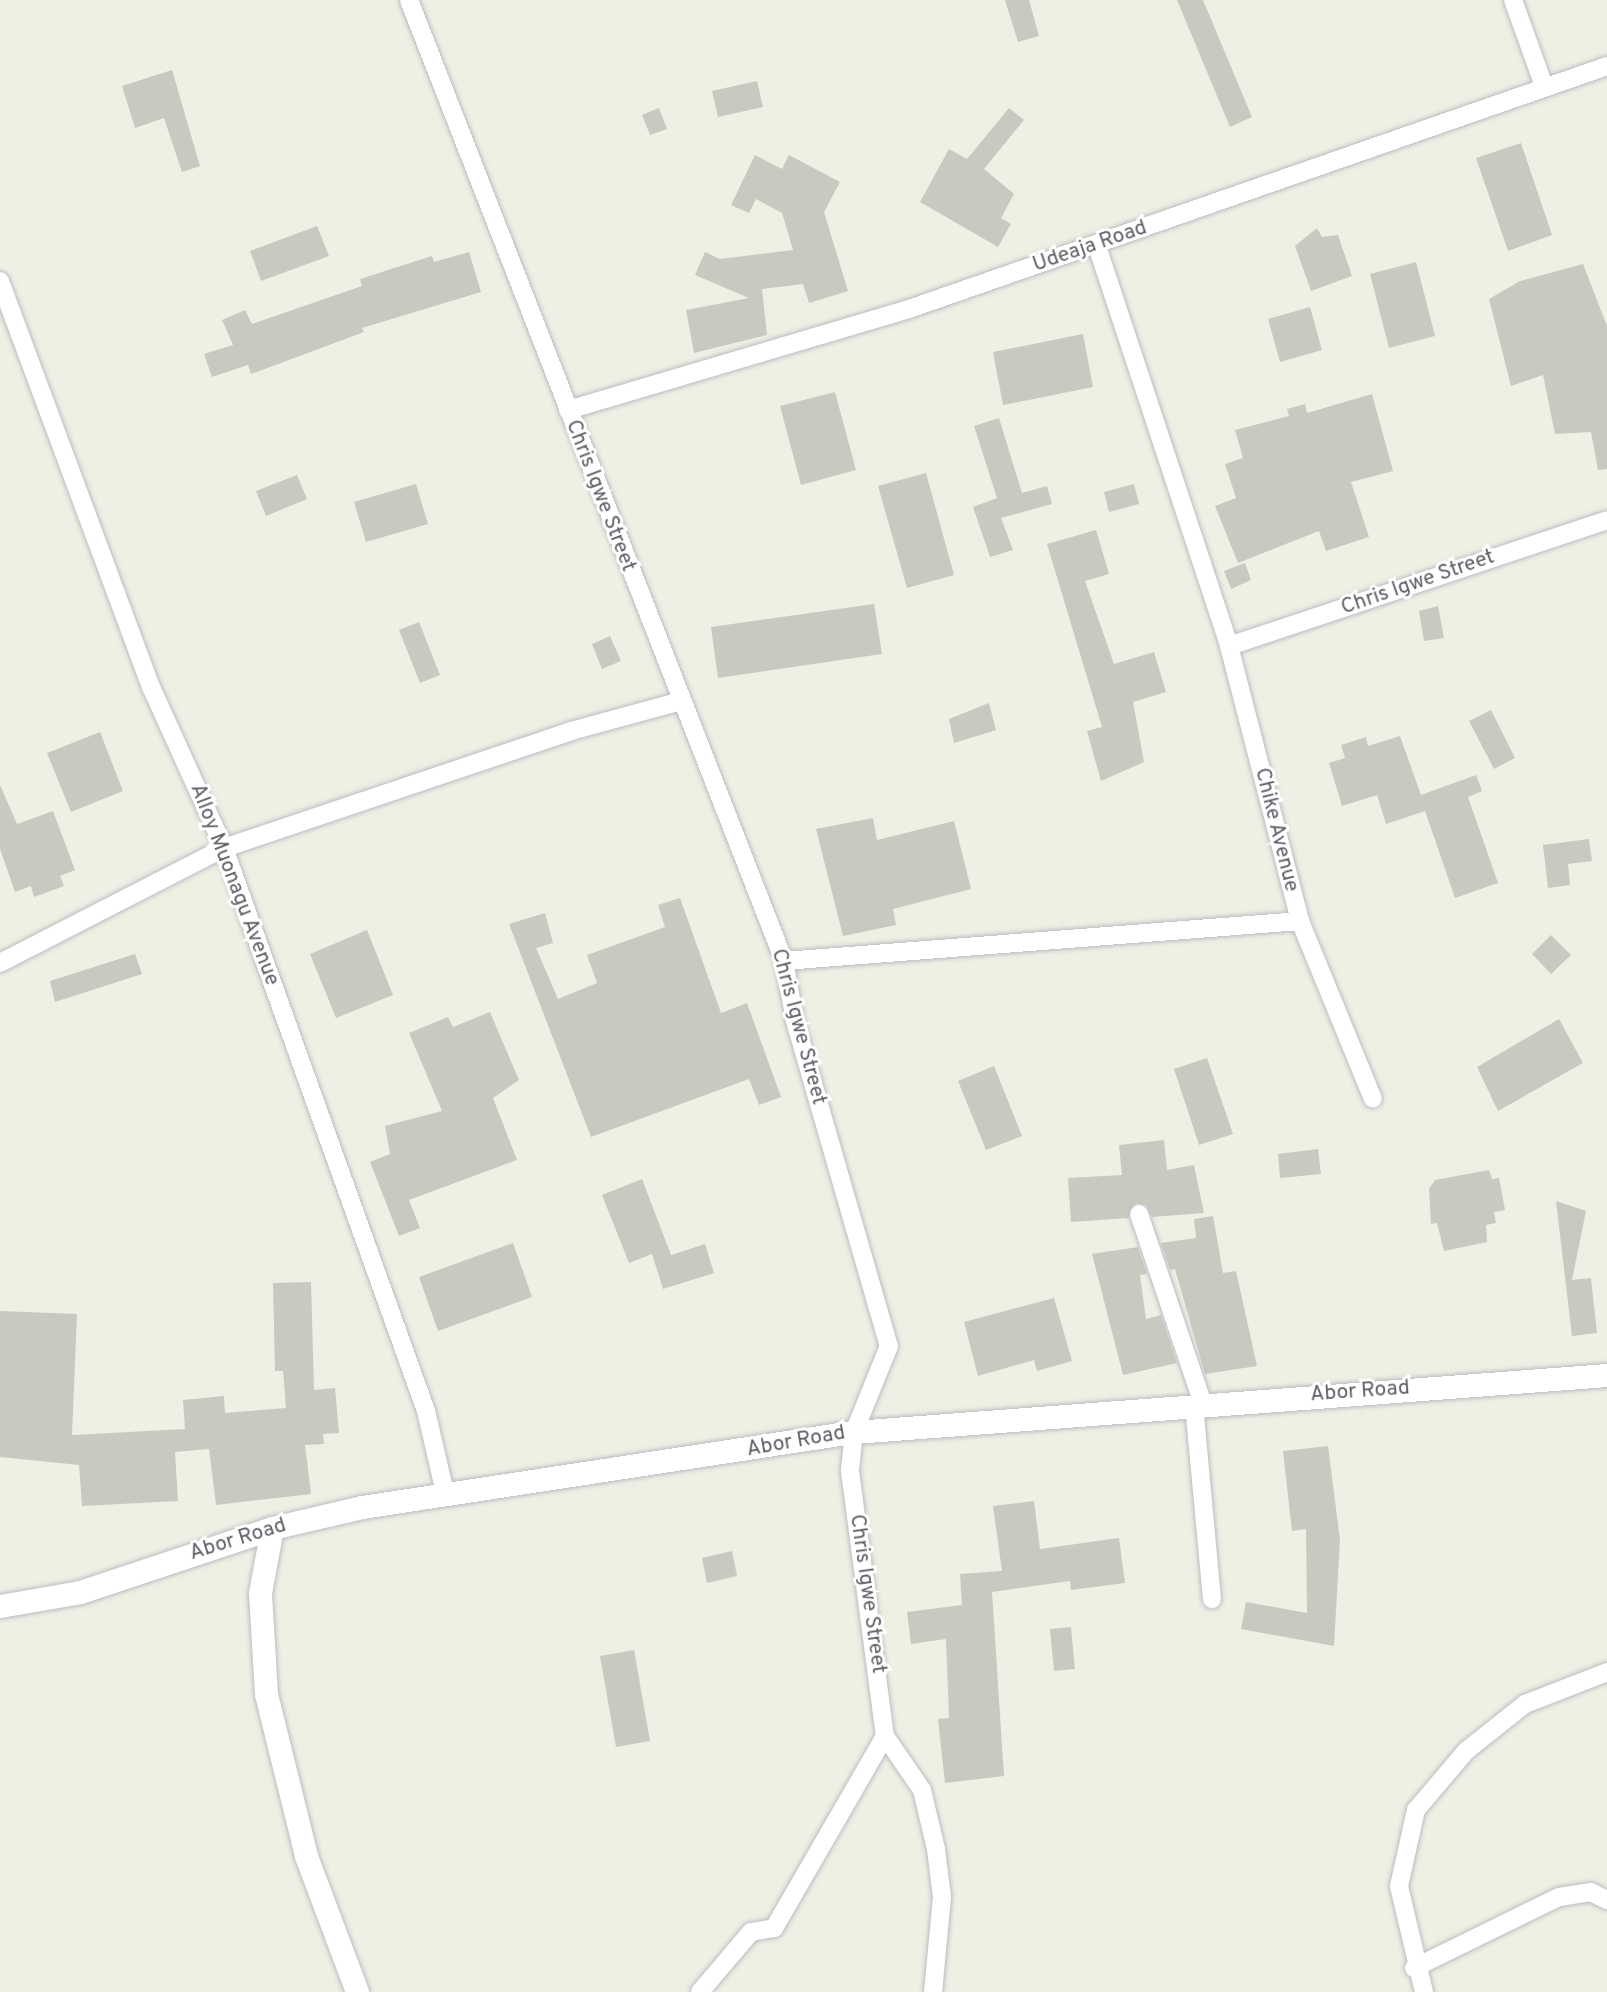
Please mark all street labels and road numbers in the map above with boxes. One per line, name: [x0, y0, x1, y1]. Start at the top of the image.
street label: Udeaja Road: [1030, 216, 1150, 278]
street label: Chris Igwe Street: [559, 417, 641, 575]
street label: Chris Igwe Street: [1338, 545, 1498, 621]
street label: Chike Avenue: [1248, 765, 1304, 895]
street label: Alloy Muonagu Avenue: [184, 780, 284, 990]
street label: Chris Igwe Street: [765, 946, 831, 1108]
street label: Abor Road: [1309, 1376, 1411, 1408]
street label: Abor Road: [745, 1421, 847, 1463]
street label: Abor Road: [187, 1513, 289, 1567]
street label: Chris Igwe Street: [843, 1513, 891, 1675]

